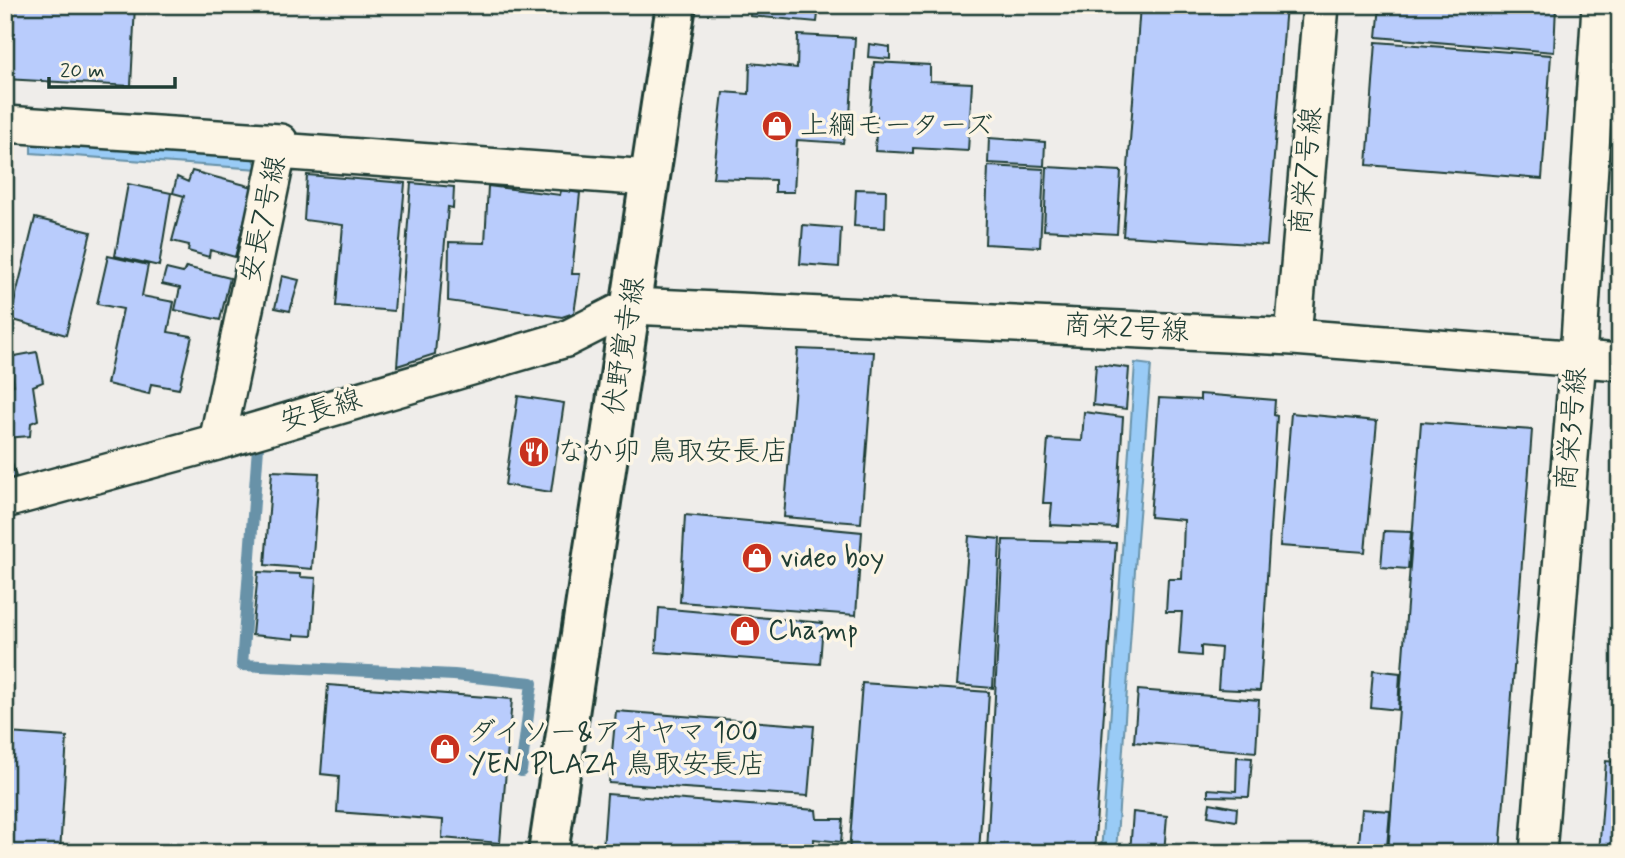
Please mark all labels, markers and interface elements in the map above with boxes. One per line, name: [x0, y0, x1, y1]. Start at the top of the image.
scale bar: [49, 46, 175, 90]
text: 20 m: [60, 57, 105, 85]
street label: 商栄7号線: [1283, 105, 1331, 237]
place label: 上綱モーターズ: [800, 108, 993, 145]
shop icon: 上綱モーターズ: [760, 109, 794, 143]
street label: 安長7号線: [232, 152, 296, 286]
street label: 伏野覚寺線: [596, 274, 654, 418]
street label: 商栄2号線: [1062, 307, 1190, 351]
street label: 商栄3号線: [1548, 365, 1596, 493]
street label: 安長線: [275, 381, 367, 441]
place label: なか卯 鳥取安長店: [557, 434, 789, 471]
restaurant icon: なか卯 鳥取安長店: [517, 435, 551, 469]
place label: video boy: [780, 540, 884, 577]
shop icon: video boy: [740, 541, 774, 575]
place label: Champ: [768, 613, 859, 650]
shop icon: Champ: [728, 614, 762, 648]
place label: ダイソー&アオヤマ 100 YEN PLAZA 鳥取安長店: [468, 715, 766, 784]
shop icon: ダイソー&アオヤマ 100 YEN PLAZA 鳥取安長店: [428, 732, 462, 766]

